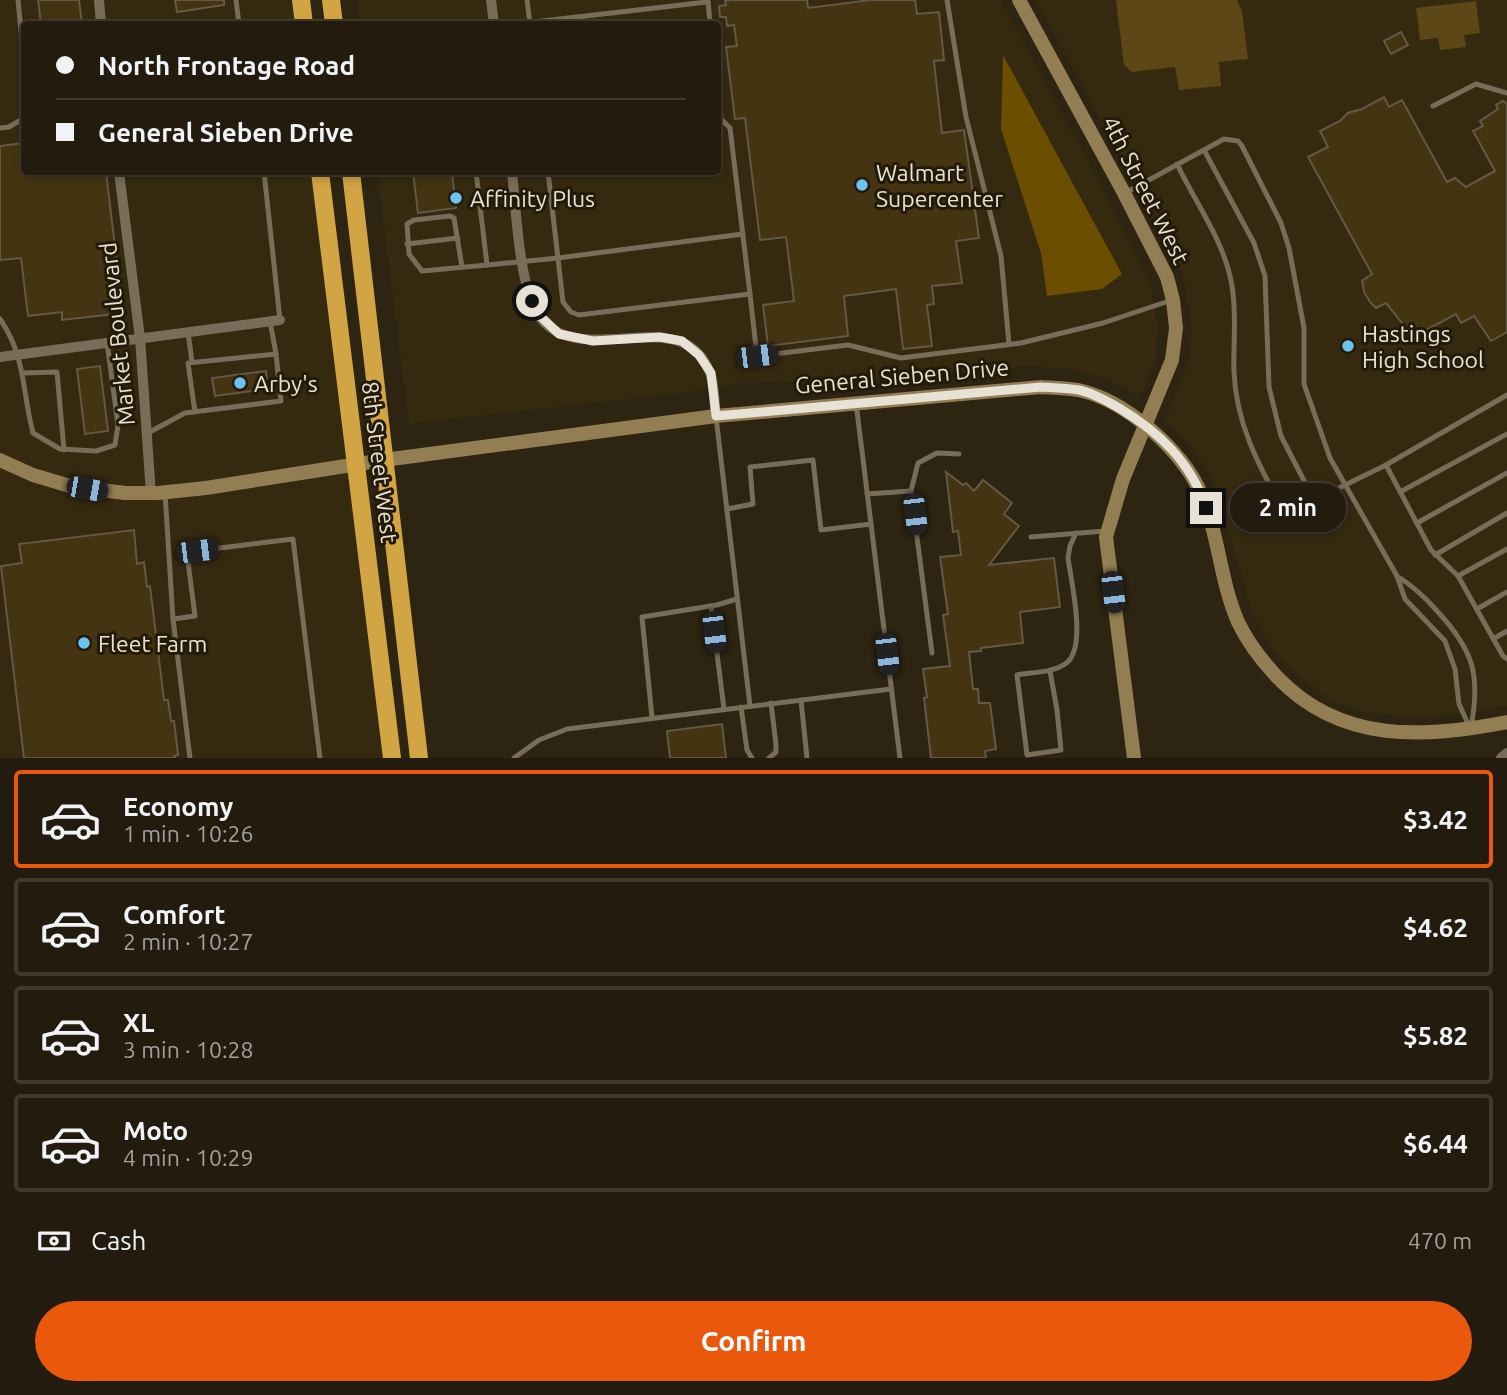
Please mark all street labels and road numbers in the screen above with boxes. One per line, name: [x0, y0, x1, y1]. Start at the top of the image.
street label: 4th Street West: [1098, 112, 1194, 268]
street label: Market Boulevard: [95, 241, 139, 427]
street label: General Sieben Drive: [794, 354, 1010, 398]
street label: 8th Street West: [358, 380, 402, 544]

